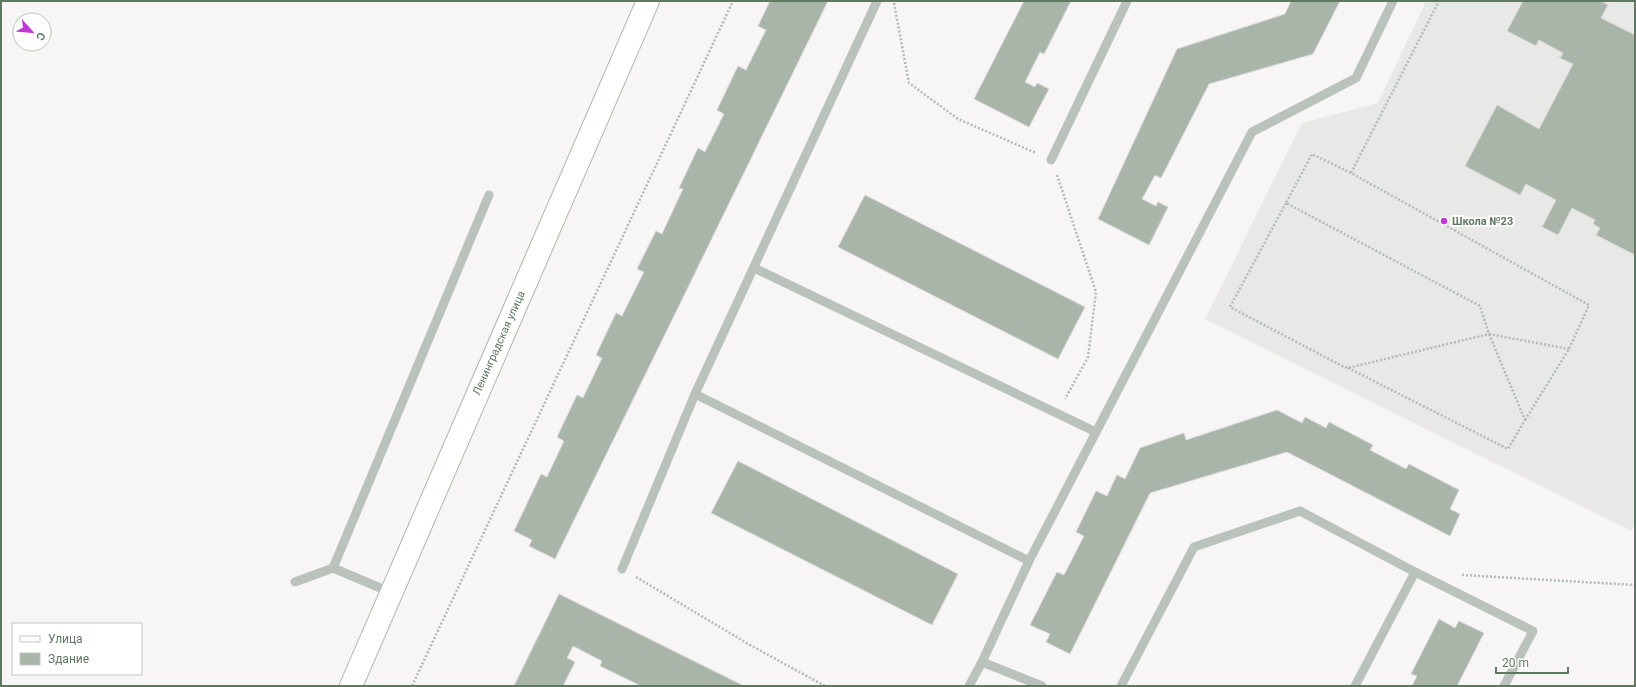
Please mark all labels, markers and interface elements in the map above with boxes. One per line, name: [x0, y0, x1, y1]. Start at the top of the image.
north arrow: [12, 12, 52, 52]
text: С: [33, 30, 48, 42]
place label: Школа №23: [1452, 215, 1513, 228]
marker: Школа №23: [1439, 216, 1449, 226]
street label: Ленинградская улица: [470, 289, 528, 397]
legend: [12, 623, 142, 675]
text: Улица: [48, 632, 83, 646]
scale bar: [1496, 649, 1568, 675]
text: Здание: [48, 652, 89, 666]
text: 20 m: [1502, 656, 1529, 670]

